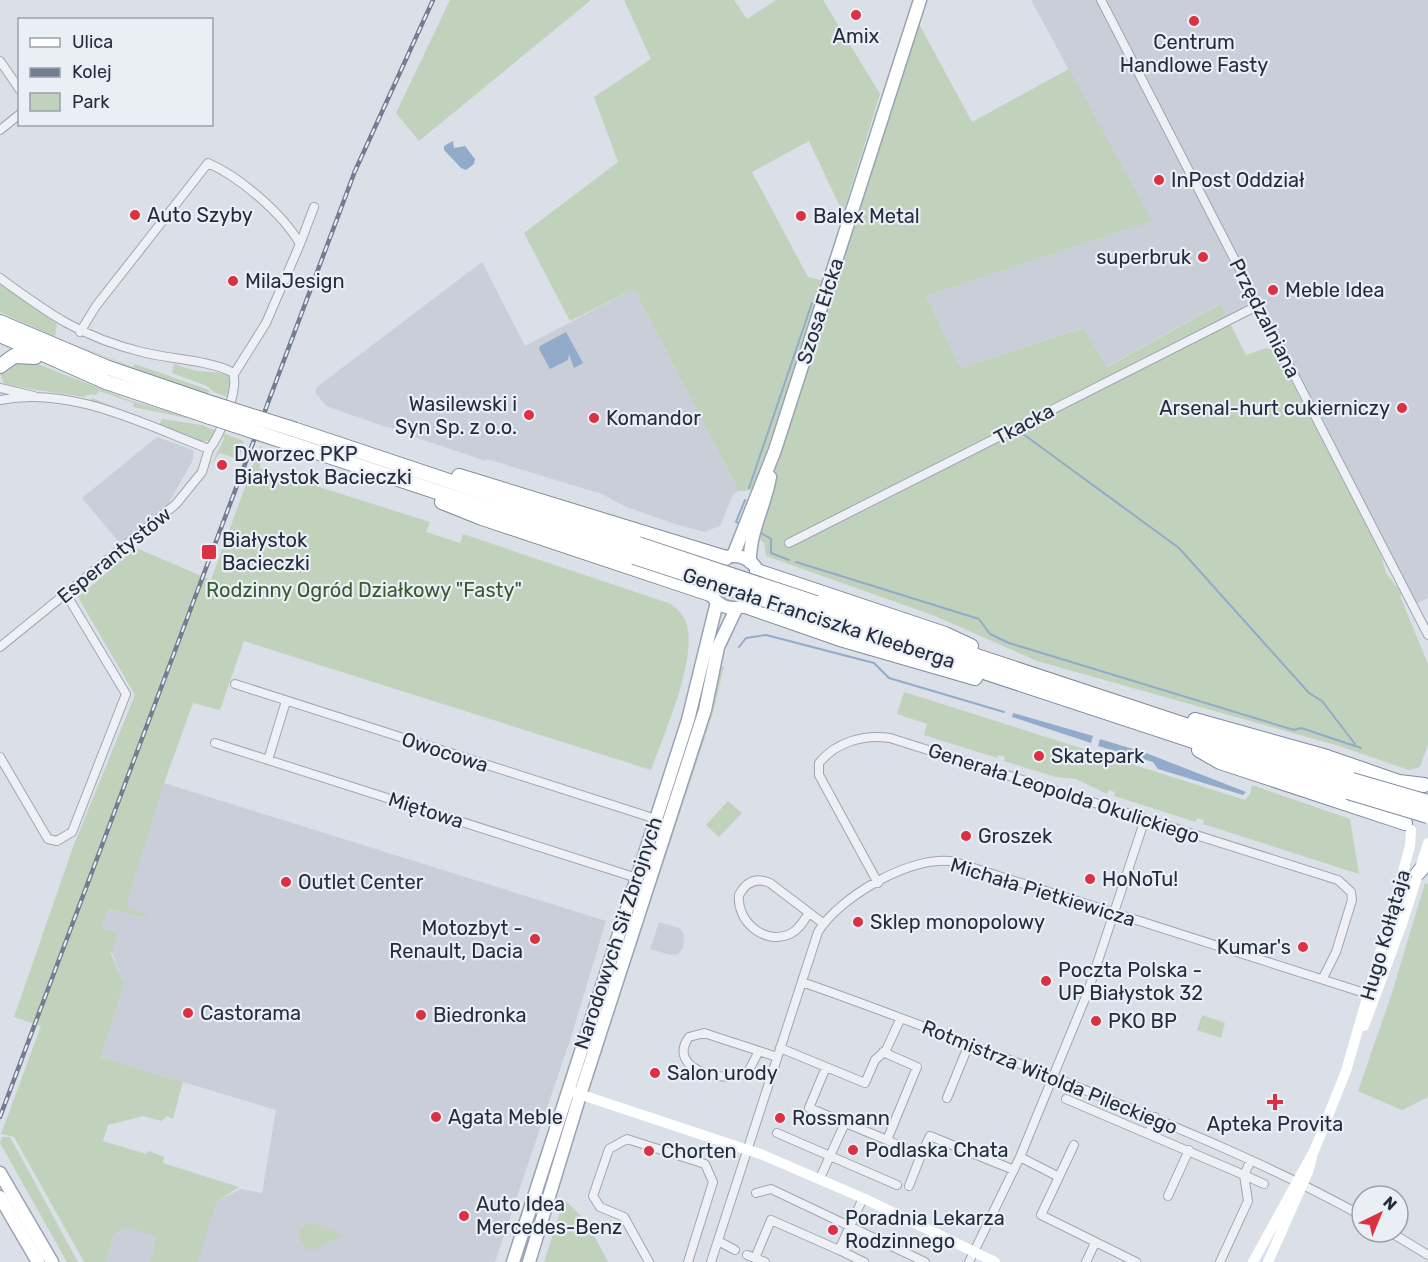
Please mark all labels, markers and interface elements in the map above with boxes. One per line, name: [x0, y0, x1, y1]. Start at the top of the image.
marker: Amix: [849, 8, 863, 22]
marker: Centrum Handlowe Fasty: [1187, 14, 1201, 28]
legend: [18, 18, 213, 126]
place label: Amix: [833, 24, 880, 48]
place label: Centrum Handlowe Fasty: [1120, 30, 1268, 77]
text: Ulica: [72, 31, 113, 53]
text: Kolej: [72, 61, 112, 83]
text: Park: [72, 91, 110, 113]
place label: InPost Oddział: [1171, 168, 1305, 192]
marker: InPost Oddział: [1152, 173, 1166, 187]
place label: Auto Szyby: [147, 203, 253, 227]
place label: Balex Metal: [813, 204, 920, 228]
marker: Auto Szyby: [128, 208, 142, 222]
marker: Balex Metal: [794, 209, 808, 223]
place label: superbruk: [1096, 245, 1192, 269]
marker: superbruk: [1196, 250, 1210, 264]
street label: Przędzalniana: [1225, 254, 1305, 382]
street label: Szosa Ełcka: [792, 255, 848, 367]
place label: MilaJesign: [245, 269, 345, 293]
marker: MilaJesign: [226, 274, 240, 288]
place label: Meble Idea: [1285, 278, 1385, 302]
marker: Meble Idea: [1266, 283, 1280, 297]
place label: Wasilewski i Syn Sp. z o.o.: [395, 392, 517, 439]
place label: Arsenal-hurt cukierniczy: [1159, 396, 1390, 420]
street label: Tkacka: [990, 398, 1058, 450]
marker: Arsenal-hurt cukierniczy: [1395, 401, 1409, 415]
place label: Komandor: [606, 406, 701, 430]
marker: Wasilewski i Syn Sp. z o.o.: [522, 408, 536, 422]
marker: Komandor: [587, 411, 601, 425]
place label: Dworzec PKP Białystok Bacieczki: [234, 442, 412, 489]
marker: Dworzec PKP Białystok Bacieczki: [215, 458, 229, 472]
street label: Esperantystów: [52, 502, 176, 608]
place label: Białystok Bacieczki: [222, 528, 310, 575]
marker: Białystok Bacieczki: [200, 543, 218, 561]
street label: Generała Franciszka Kleeberga: [680, 563, 958, 673]
park label: Rodzinny Ogród Działkowy "Fasty": [206, 578, 522, 602]
street label: Owocowa: [399, 727, 491, 777]
street label: Generała Leopolda Okulickiego: [925, 738, 1203, 848]
place label: Skatepark: [1051, 744, 1145, 768]
marker: Skatepark: [1032, 749, 1046, 763]
street label: Miętowa: [385, 787, 467, 833]
street label: Narodowych Sił Zbrojnych: [569, 814, 667, 1052]
place label: Groszek: [978, 824, 1053, 848]
marker: Groszek: [959, 829, 973, 843]
street label: Michała Pietkiewicza: [948, 852, 1138, 932]
place label: HoNoTu!: [1102, 867, 1178, 891]
street label: Hugo Kołłątaja: [1355, 867, 1415, 1003]
place label: Outlet Center: [298, 870, 424, 894]
marker: HoNoTu!: [1083, 872, 1097, 886]
marker: Outlet Center: [279, 875, 293, 889]
place label: Sklep monopolowy: [870, 910, 1045, 934]
marker: Sklep monopolowy: [851, 915, 865, 929]
place label: Motozbyt - Renault, Dacia: [389, 916, 523, 963]
marker: Motozbyt - Renault, Dacia: [528, 932, 542, 946]
place label: Kumar's: [1217, 935, 1291, 959]
marker: Kumar's: [1296, 940, 1310, 954]
place label: Poczta Polska - UP Białystok 32: [1058, 958, 1203, 1005]
marker: Poczta Polska - UP Białystok 32: [1039, 974, 1053, 988]
place label: Castorama: [200, 1001, 301, 1025]
place label: Biedronka: [433, 1003, 526, 1027]
marker: Castorama: [181, 1006, 195, 1020]
marker: Biedronka: [414, 1008, 428, 1022]
place label: PKO BP: [1108, 1009, 1177, 1033]
marker: PKO BP: [1089, 1014, 1103, 1028]
street label: Rotmistrza Witolda Pileckiego: [919, 1015, 1181, 1139]
place label: Salon urody: [667, 1061, 778, 1085]
marker: Salon urody: [648, 1066, 662, 1080]
marker: Apteka Provita: [1268, 1095, 1282, 1109]
place label: Agata Meble: [448, 1105, 563, 1129]
place label: Rossmann: [792, 1106, 890, 1130]
marker: Agata Meble: [429, 1110, 443, 1124]
marker: Rossmann: [773, 1111, 787, 1125]
place label: Apteka Provita: [1207, 1112, 1343, 1136]
place label: Podlaska Chata: [865, 1138, 1009, 1162]
place label: Chorten: [661, 1139, 737, 1163]
marker: Podlaska Chata: [846, 1143, 860, 1157]
marker: Chorten: [642, 1144, 656, 1158]
north arrow: [1350, 1184, 1410, 1244]
place label: Auto Idea Mercedes-Benz: [476, 1192, 622, 1239]
text: N: [1379, 1193, 1401, 1214]
place label: Poradnia Lekarza Rodzinnego: [845, 1206, 1005, 1253]
marker: Auto Idea Mercedes-Benz: [457, 1209, 471, 1223]
marker: Poradnia Lekarza Rodzinnego: [826, 1223, 840, 1237]

